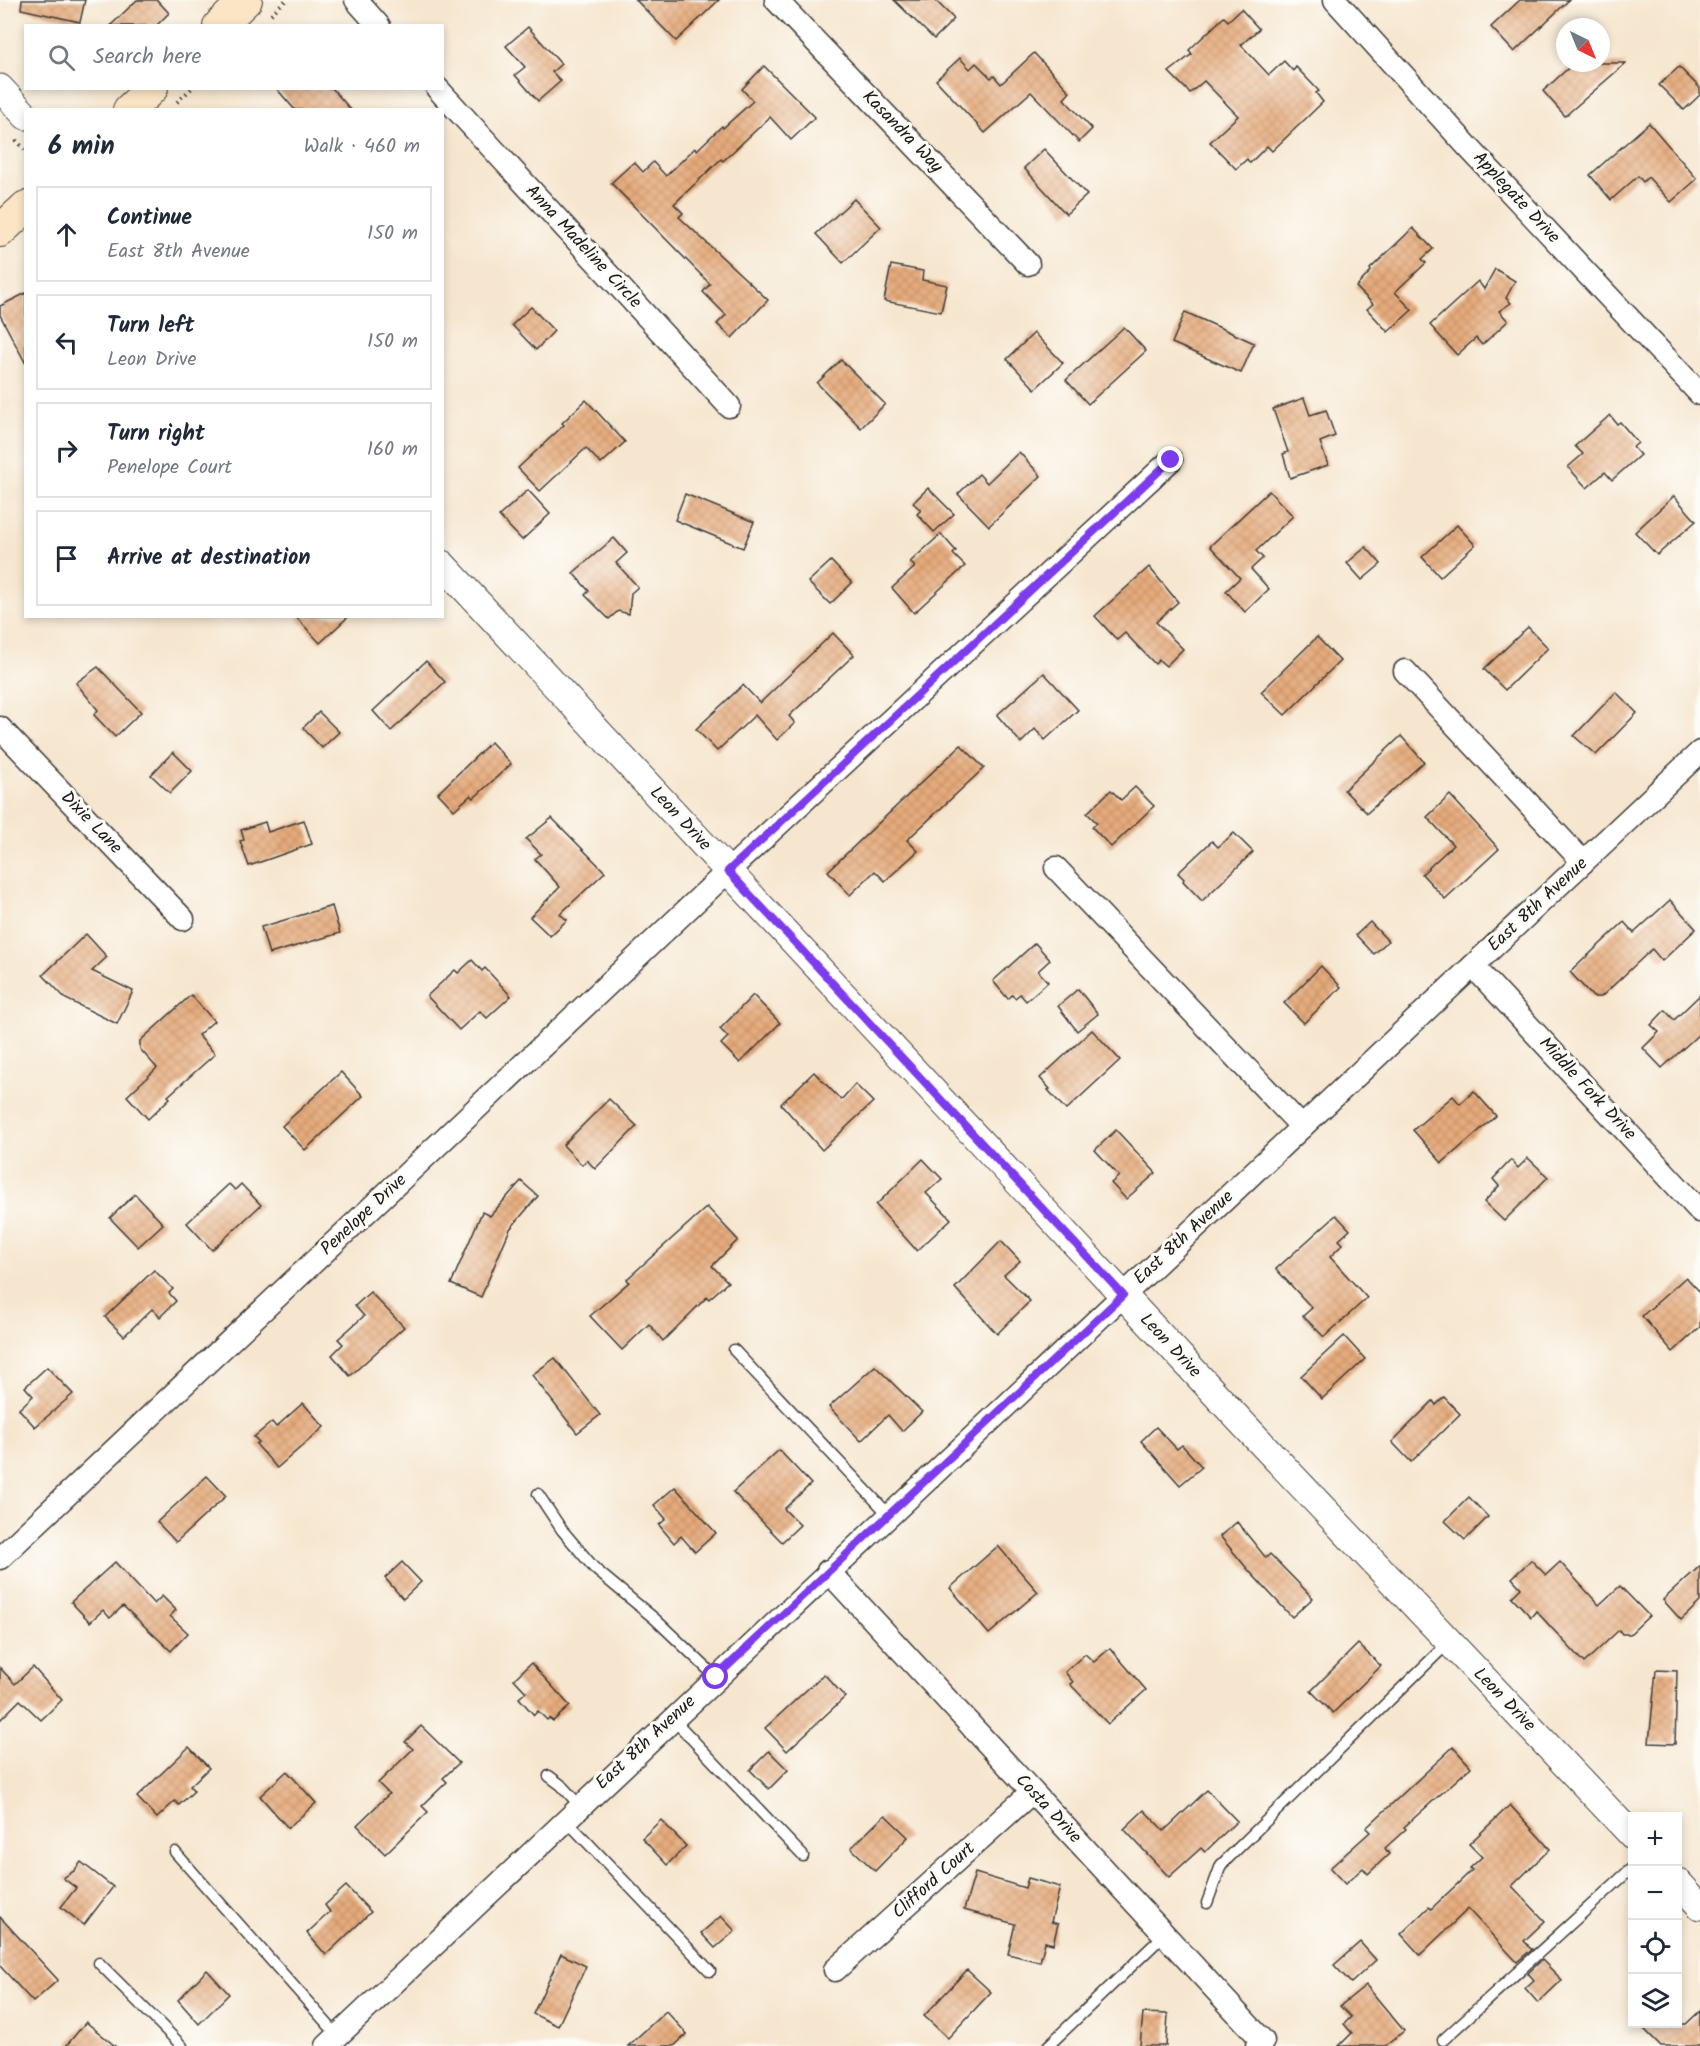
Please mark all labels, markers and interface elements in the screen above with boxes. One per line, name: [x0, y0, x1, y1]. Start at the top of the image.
north arrow: [1556, 18, 1610, 72]
search box: [24, 24, 444, 90]
text: Search here: [93, 40, 201, 75]
icon: search: [45, 41, 78, 74]
street label: Kasandra Way: [855, 84, 950, 181]
text: 6 min: [48, 126, 115, 168]
text: Walk · 460 m: [304, 131, 420, 163]
street label: Applegate Drive: [1465, 145, 1567, 251]
street label: Anna Madeline Circle: [518, 178, 648, 316]
text: Continue: [107, 201, 192, 236]
icon: ahead: [50, 218, 83, 251]
text: 150 m: [367, 218, 418, 250]
text: East 8th Avenue: [107, 236, 250, 268]
text: Turn left: [107, 309, 194, 344]
icon: left: [50, 326, 83, 359]
text: 150 m: [367, 326, 418, 358]
text: Leon Drive: [107, 344, 196, 376]
text: Turn right: [107, 417, 205, 452]
icon: right: [50, 434, 83, 467]
text: 160 m: [367, 434, 418, 466]
route end: [1157, 446, 1183, 472]
text: Penelope Court: [107, 452, 232, 484]
text: Arrive at destination: [107, 541, 310, 576]
icon: arrive: [50, 542, 83, 575]
street label: Leon Drive: [642, 780, 718, 858]
street label: Dixie Lane: [53, 784, 129, 862]
street label: East 8th Avenue: [1481, 851, 1595, 959]
street label: Middle Fork Drive: [1531, 1031, 1643, 1147]
street label: Penelope Drive: [314, 1167, 414, 1263]
street label: East 8th Avenue: [1127, 1184, 1241, 1292]
street label: Leon Drive: [1132, 1307, 1208, 1385]
street label: Leon Drive: [1466, 1661, 1542, 1739]
route start: [702, 1663, 728, 1689]
street label: East 8th Avenue: [589, 1689, 703, 1797]
street label: Costa Drive: [1008, 1767, 1088, 1851]
map controls: [1628, 1812, 1682, 2028]
button: +: [1628, 1812, 1682, 1866]
street label: Clifford Court: [886, 1835, 983, 1927]
button: −: [1628, 1866, 1682, 1920]
button: locate: [1628, 1920, 1682, 1974]
button: layers: [1628, 1974, 1682, 2028]

